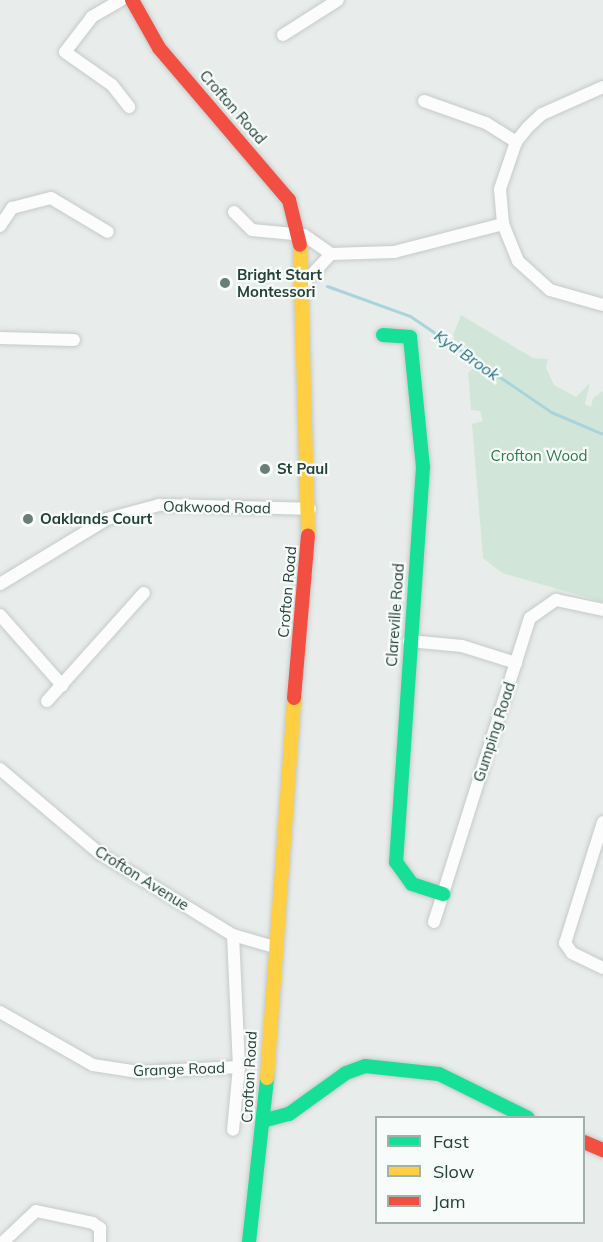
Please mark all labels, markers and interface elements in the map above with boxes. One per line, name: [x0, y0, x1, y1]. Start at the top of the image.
street label: Crofton Road: [196, 66, 270, 148]
place label: Bright Start Montessori: [237, 265, 322, 300]
marker: Bright Start Montessori: [218, 276, 232, 290]
water label: Kyd Brook: [431, 326, 503, 384]
park label: Crofton Wood: [490, 447, 588, 465]
place label: St Paul: [277, 460, 328, 478]
marker: St Paul: [258, 462, 272, 476]
street label: Oakwood Road: [163, 497, 271, 517]
place label: Oaklands Court: [40, 510, 152, 528]
marker: Oaklands Court: [21, 512, 35, 526]
street label: Crofton Road: [274, 545, 300, 639]
street label: Clareville Road: [382, 563, 408, 667]
street label: Gumping Road: [469, 680, 519, 784]
street label: Crofton Avenue: [92, 842, 192, 914]
street label: Crofton Road: [238, 1031, 260, 1123]
street label: Grange Road: [133, 1058, 225, 1080]
legend: [375, 1116, 585, 1224]
text: Fast: [433, 1130, 469, 1153]
text: Slow: [433, 1160, 474, 1183]
text: Jam: [433, 1190, 466, 1213]

